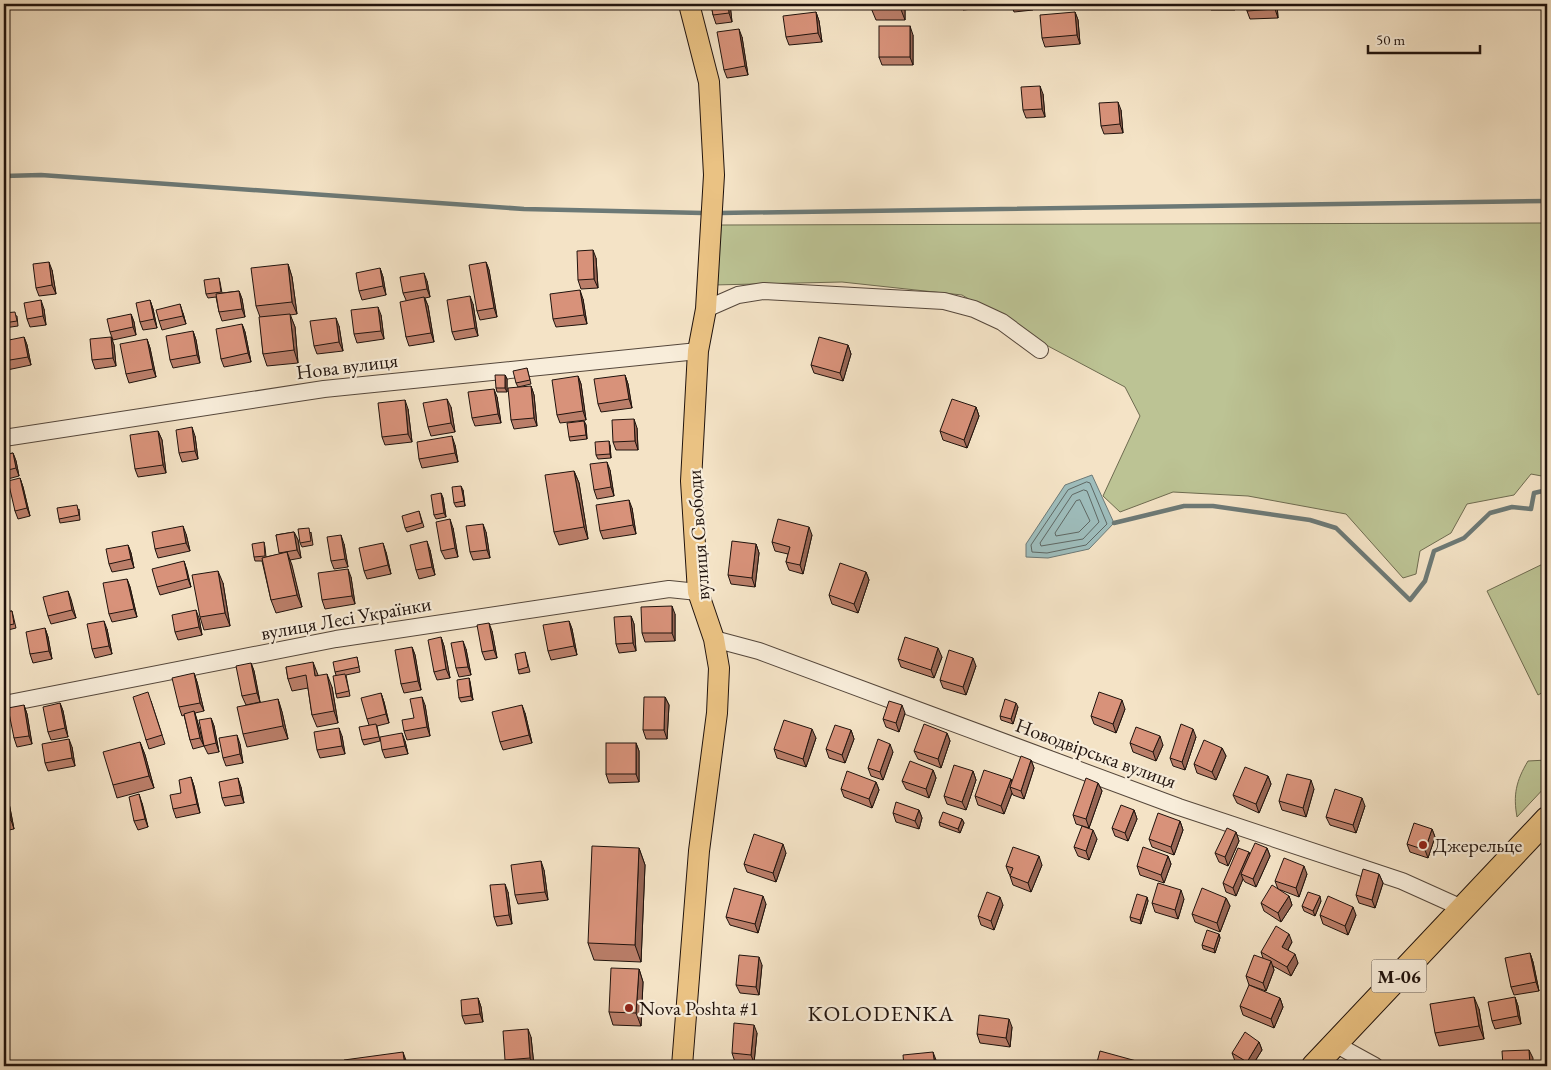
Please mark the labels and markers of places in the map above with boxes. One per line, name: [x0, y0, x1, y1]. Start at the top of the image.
place label: Джерельце: [1433, 832, 1522, 858]
marker: Джерельце: [1417, 839, 1429, 851]
place label: Nova Poshta #1: [639, 995, 759, 1021]
marker: Nova Poshta #1: [623, 1002, 635, 1014]

